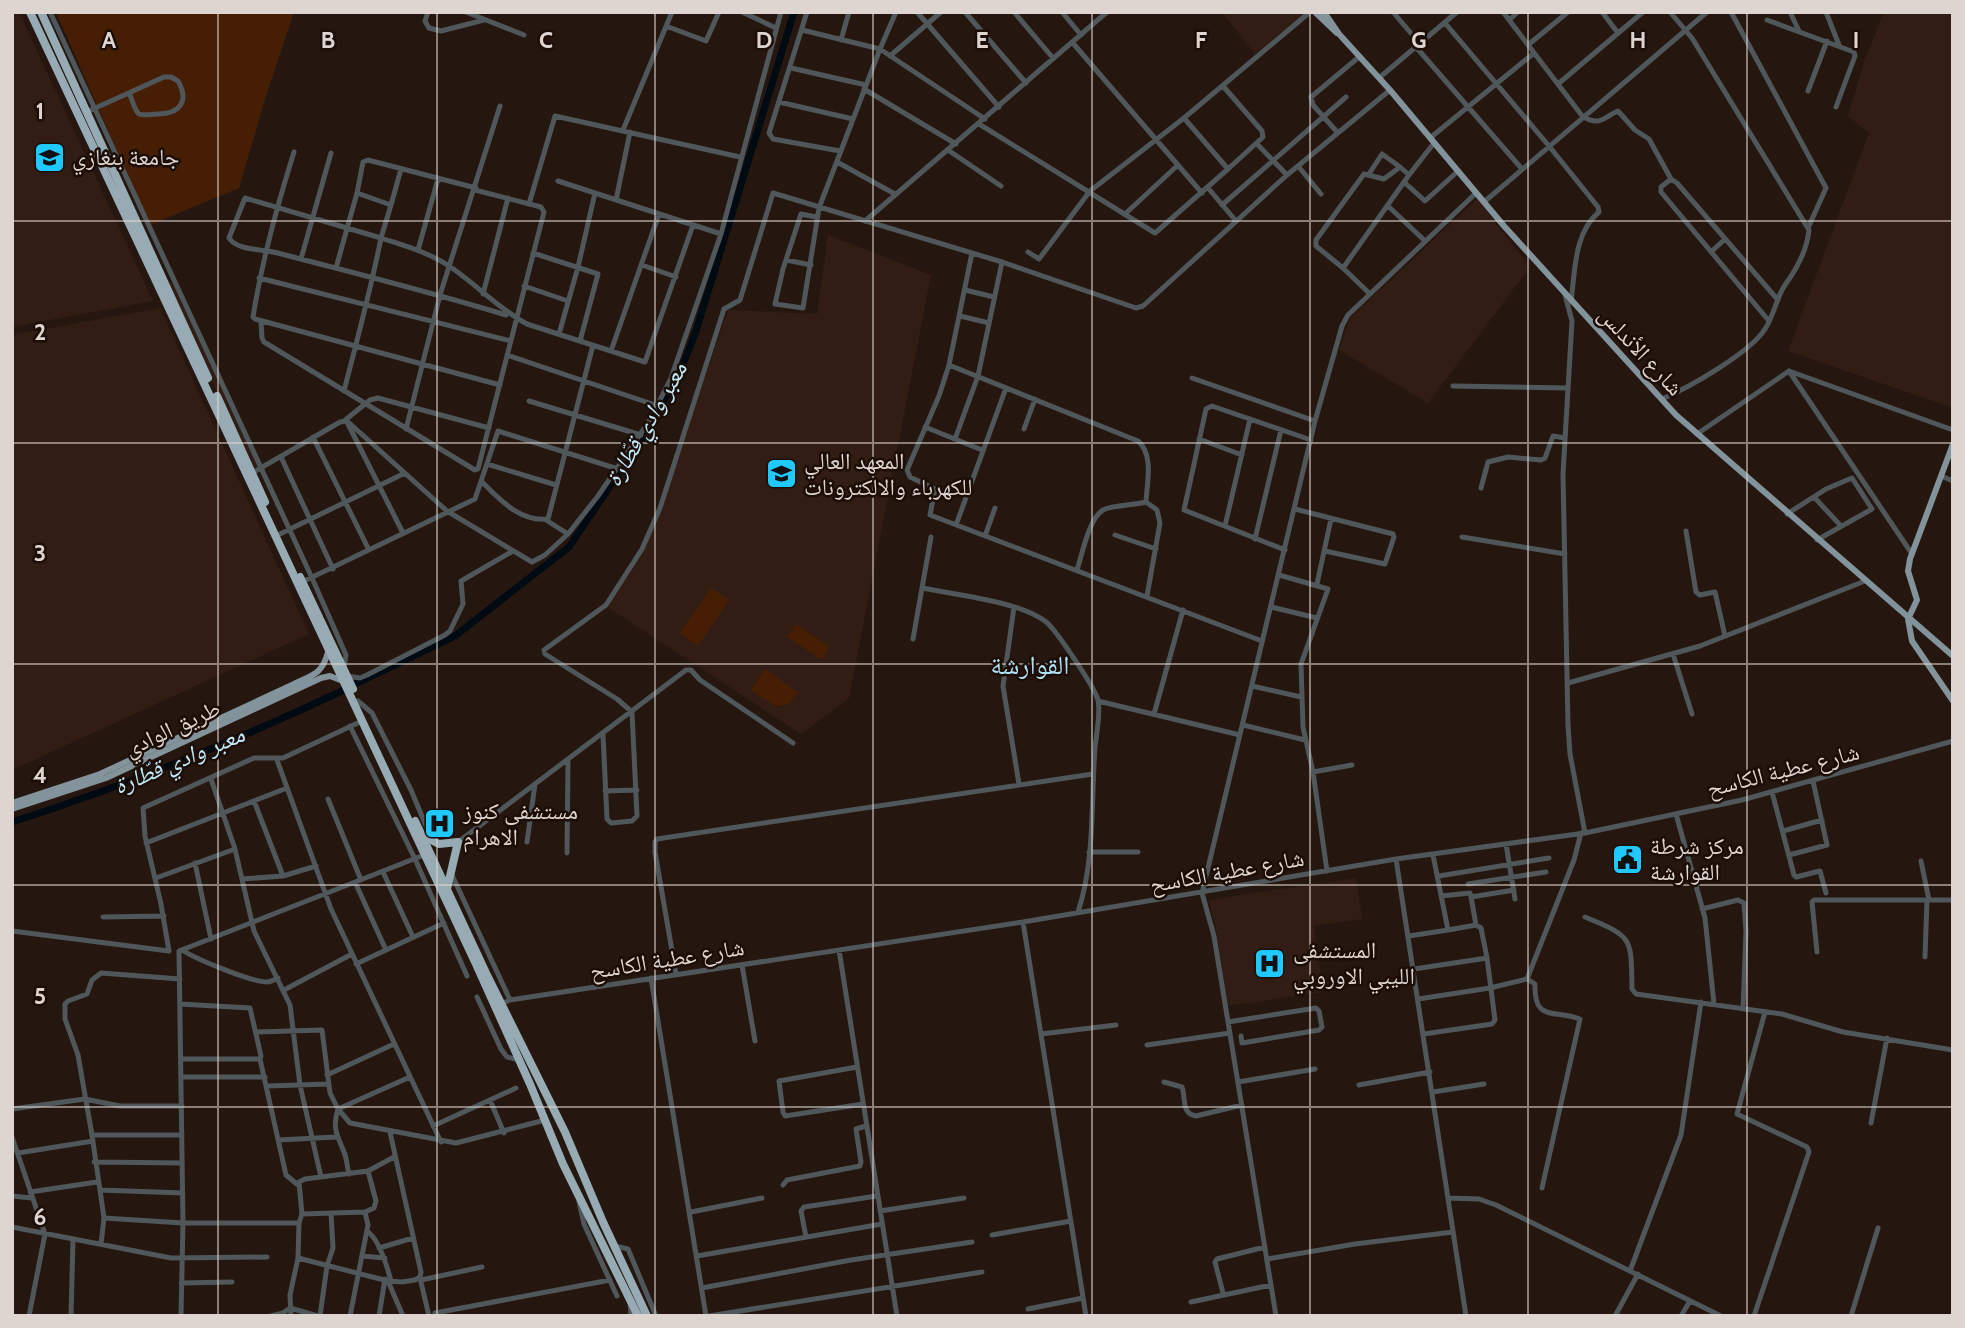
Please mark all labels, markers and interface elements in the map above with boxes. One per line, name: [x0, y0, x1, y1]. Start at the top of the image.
text: A: [102, 26, 117, 54]
text: B: [321, 26, 335, 54]
text: C: [539, 26, 553, 54]
text: D: [756, 26, 772, 54]
text: E: [975, 26, 989, 54]
text: F: [1195, 26, 1207, 54]
text: G: [1411, 26, 1427, 54]
text: H: [1630, 26, 1646, 54]
text: I: [1853, 26, 1859, 54]
text: 1: [36, 97, 44, 125]
school or university icon: جامعة بنغازي: [32, 140, 66, 174]
place label: جامعة بنغازي: [72, 143, 180, 176]
street label: شارع الأندلس: [1592, 301, 1689, 402]
text: 2: [34, 318, 46, 346]
water label: معبر وادي قطّارة: [598, 356, 697, 494]
place label: المعهد العالي للكهرباء والالكترونات: [804, 447, 972, 501]
school or university icon: المعهد العالي للكهرباء والالكترونات: [764, 457, 798, 491]
text: 3: [34, 539, 46, 567]
district label: القوارشة: [990, 649, 1070, 681]
street label: طريق الوادي: [120, 694, 226, 767]
water label: معبر وادي قطّارة: [109, 719, 251, 805]
street label: شارع عطية الكاسح: [1704, 738, 1862, 803]
text: 4: [33, 761, 47, 789]
place label: مستشفى كنوز الاهرام: [462, 797, 578, 853]
hospital icon: مستشفى كنوز الاهرام: [423, 807, 457, 841]
place label: مركز شرطة القوارشة: [1650, 832, 1744, 886]
public building icon: مركز شرطة القوارشة: [1610, 842, 1644, 876]
street label: شارع عطية الكاسح: [1148, 844, 1306, 899]
street label: شارع عطية الكاسح: [588, 933, 746, 986]
place label: المستشفی الليبي الاوروبي: [1293, 936, 1415, 995]
hospital icon: المستشفی الليبي الاوروبي: [1253, 946, 1287, 980]
text: 5: [34, 982, 46, 1010]
text: 6: [34, 1203, 46, 1231]

